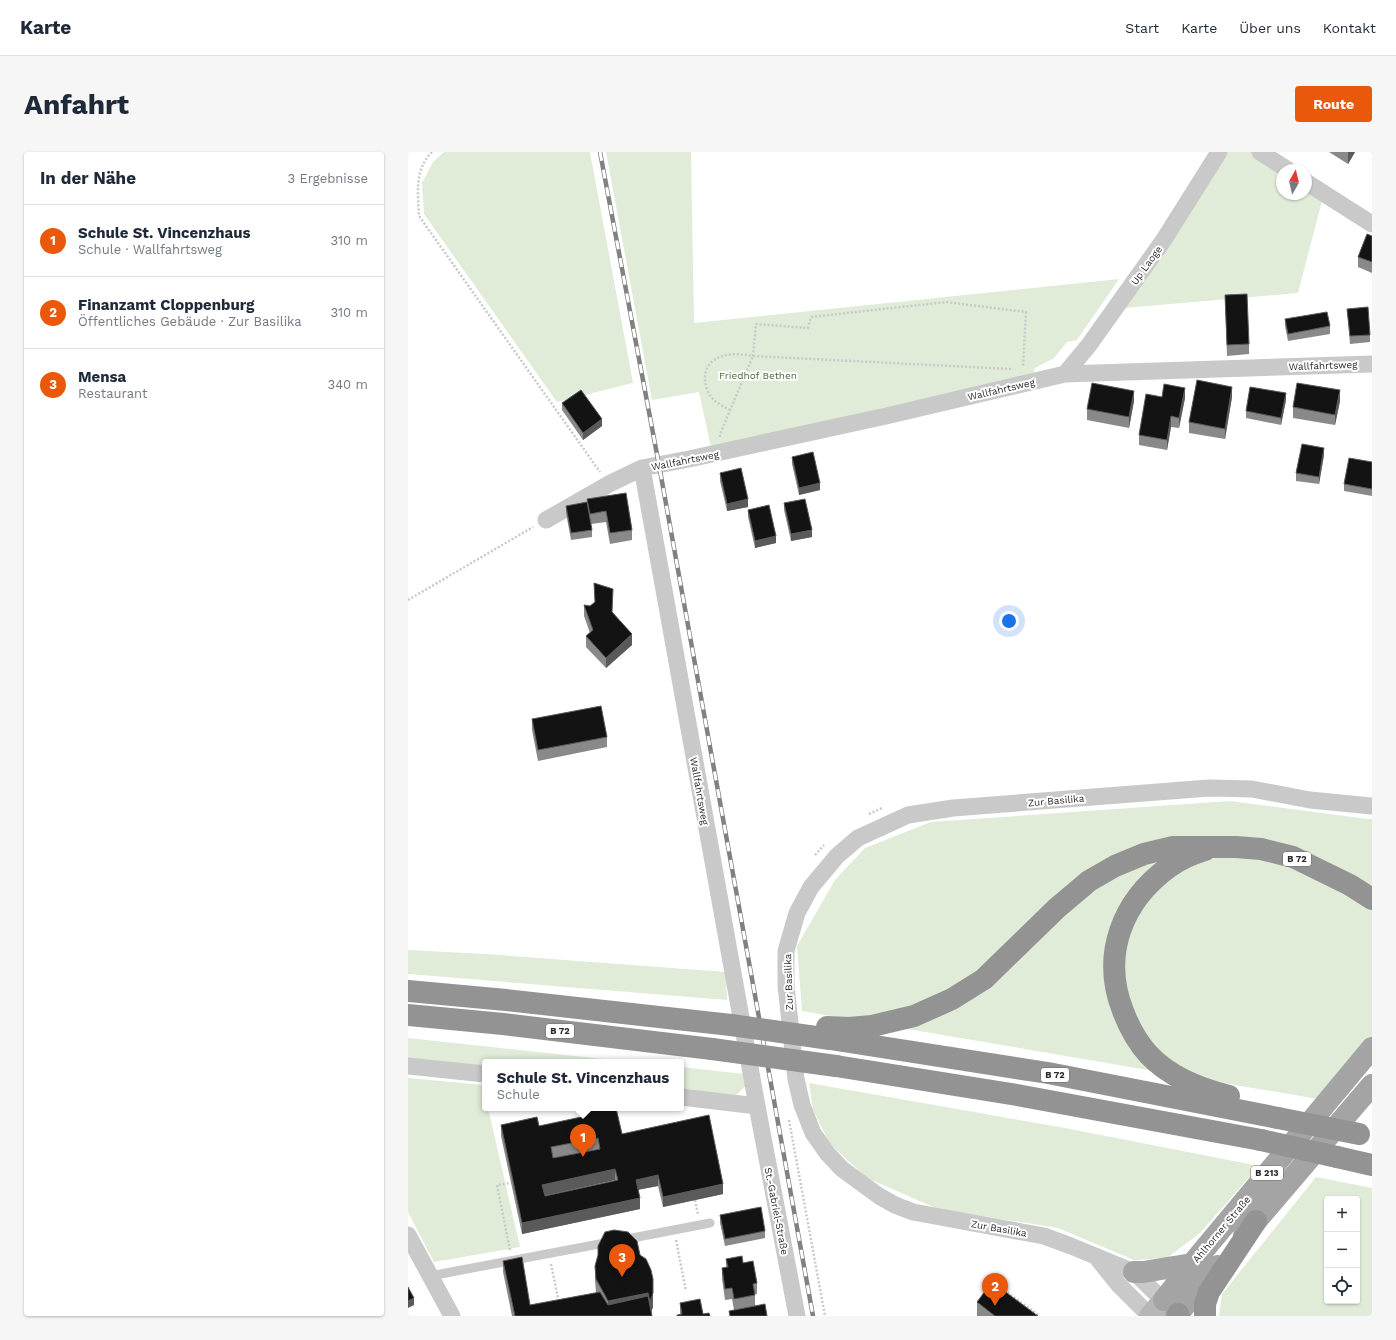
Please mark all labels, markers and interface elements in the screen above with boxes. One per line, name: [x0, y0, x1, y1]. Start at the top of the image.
text: Karte: [20, 16, 71, 39]
text: Start: [1125, 20, 1159, 36]
text: Karte: [1181, 20, 1217, 36]
text: Über uns: [1239, 20, 1301, 36]
text: Kontakt: [1323, 20, 1376, 36]
button: Route: [1295, 86, 1372, 122]
text: Anfahrt: [24, 88, 129, 121]
north arrow: [1276, 164, 1312, 200]
text: In der Nähe: [40, 168, 136, 188]
text: 3 Ergebnisse: [287, 171, 368, 186]
text: Schule St. Vincenzhaus: [78, 224, 251, 242]
text: 1: [50, 233, 56, 248]
text: 310 m: [330, 233, 368, 248]
text: Schule · Wallfahrtsweg: [78, 242, 222, 257]
street label: Up Laoge: [1129, 243, 1164, 287]
text: Finanzamt Cloppenburg: [78, 296, 254, 314]
text: 2: [49, 305, 57, 320]
text: 310 m: [330, 305, 368, 320]
text: Öffentliches Gebäude · Zur Basilika: [78, 314, 302, 329]
street label: Wallfahrtsweg: [1288, 359, 1358, 372]
text: Mensa: [78, 368, 126, 386]
park label: Friedhof Bethen: [719, 370, 797, 381]
street label: Wallfahrtsweg: [966, 376, 1036, 403]
text: 3: [49, 377, 57, 392]
text: 340 m: [328, 377, 368, 392]
text: Restaurant: [78, 386, 148, 401]
street label: Wallfahrtsweg: [650, 448, 721, 472]
your location: [999, 611, 1019, 631]
street label: Wallfahrtsweg: [688, 756, 711, 827]
street label: Zur Basilika: [1027, 793, 1085, 808]
road number: B 72: [1283, 852, 1311, 866]
street label: Zur Basilika: [782, 953, 795, 1010]
road number: B 72: [546, 1024, 574, 1038]
popup: [482, 1059, 684, 1111]
road number: B 72: [1041, 1068, 1069, 1082]
text: Schule St. Vincenzhaus: [497, 1069, 669, 1087]
text: Schule: [497, 1087, 540, 1102]
pin: 1: [570, 1124, 596, 1157]
street label: St.-Gabriel-Straße: [763, 1166, 790, 1256]
road number: B 213: [1251, 1166, 1283, 1180]
street label: Ahlhorner Straße: [1190, 1194, 1253, 1265]
map controls: [1324, 1196, 1360, 1304]
button: +: [1324, 1196, 1360, 1232]
street label: Zur Basilika: [970, 1218, 1028, 1239]
button: −: [1324, 1232, 1360, 1268]
pin: 3: [609, 1244, 635, 1277]
button: locate: [1324, 1268, 1360, 1304]
pin: 2: [982, 1273, 1008, 1306]

